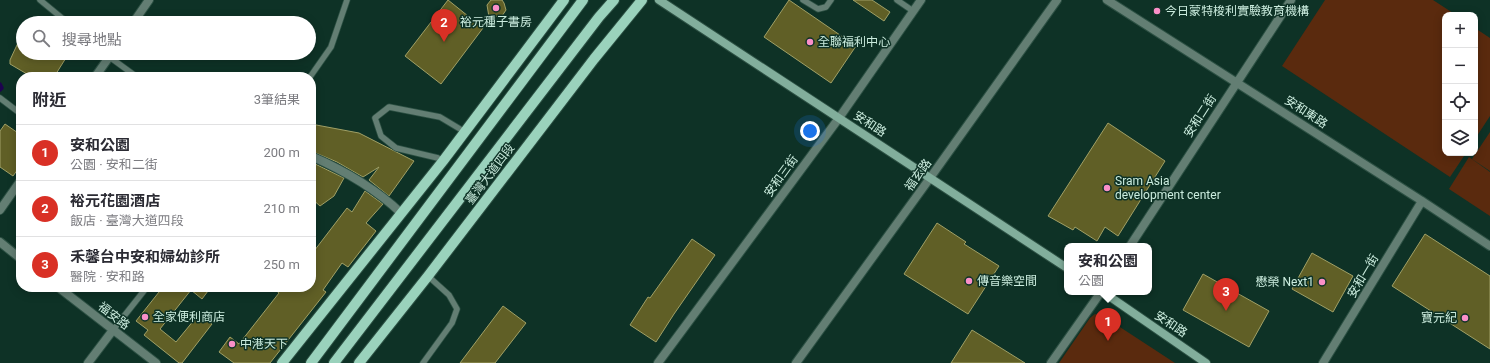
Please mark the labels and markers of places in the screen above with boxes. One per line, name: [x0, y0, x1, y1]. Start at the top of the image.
marker: 裕元種子書房: [491, 3, 501, 13]
place label: 今日蒙特梭利實驗教育機構: [1165, 4, 1309, 18]
marker: 今日蒙特梭利實驗教育機構: [1152, 6, 1162, 16]
pin: 2: [431, 9, 457, 42]
place label: 裕元種子書房: [460, 15, 532, 29]
place label: 全聯福利中心: [818, 35, 890, 49]
marker: 全聯福利中心: [805, 37, 815, 47]
place label: Sram Asia development center: [1115, 174, 1221, 202]
marker: Sram Asia development center: [1102, 183, 1112, 193]
place label: 傳音樂空間: [977, 274, 1037, 288]
place label: 懋榮 Next1: [1255, 275, 1314, 289]
marker: 傳音樂空間: [964, 276, 974, 286]
marker: 懋榮 Next1: [1317, 277, 1327, 287]
pin: 3: [1213, 278, 1239, 311]
pin: 1: [1095, 308, 1121, 341]
place label: 全家便利商店: [153, 310, 225, 324]
place label: 寶元紀: [1421, 311, 1457, 325]
marker: 全家便利商店: [140, 312, 150, 322]
marker: 寶元紀: [1460, 313, 1470, 323]
place label: 中港天下: [240, 337, 288, 351]
marker: 中港天下: [227, 339, 237, 349]

